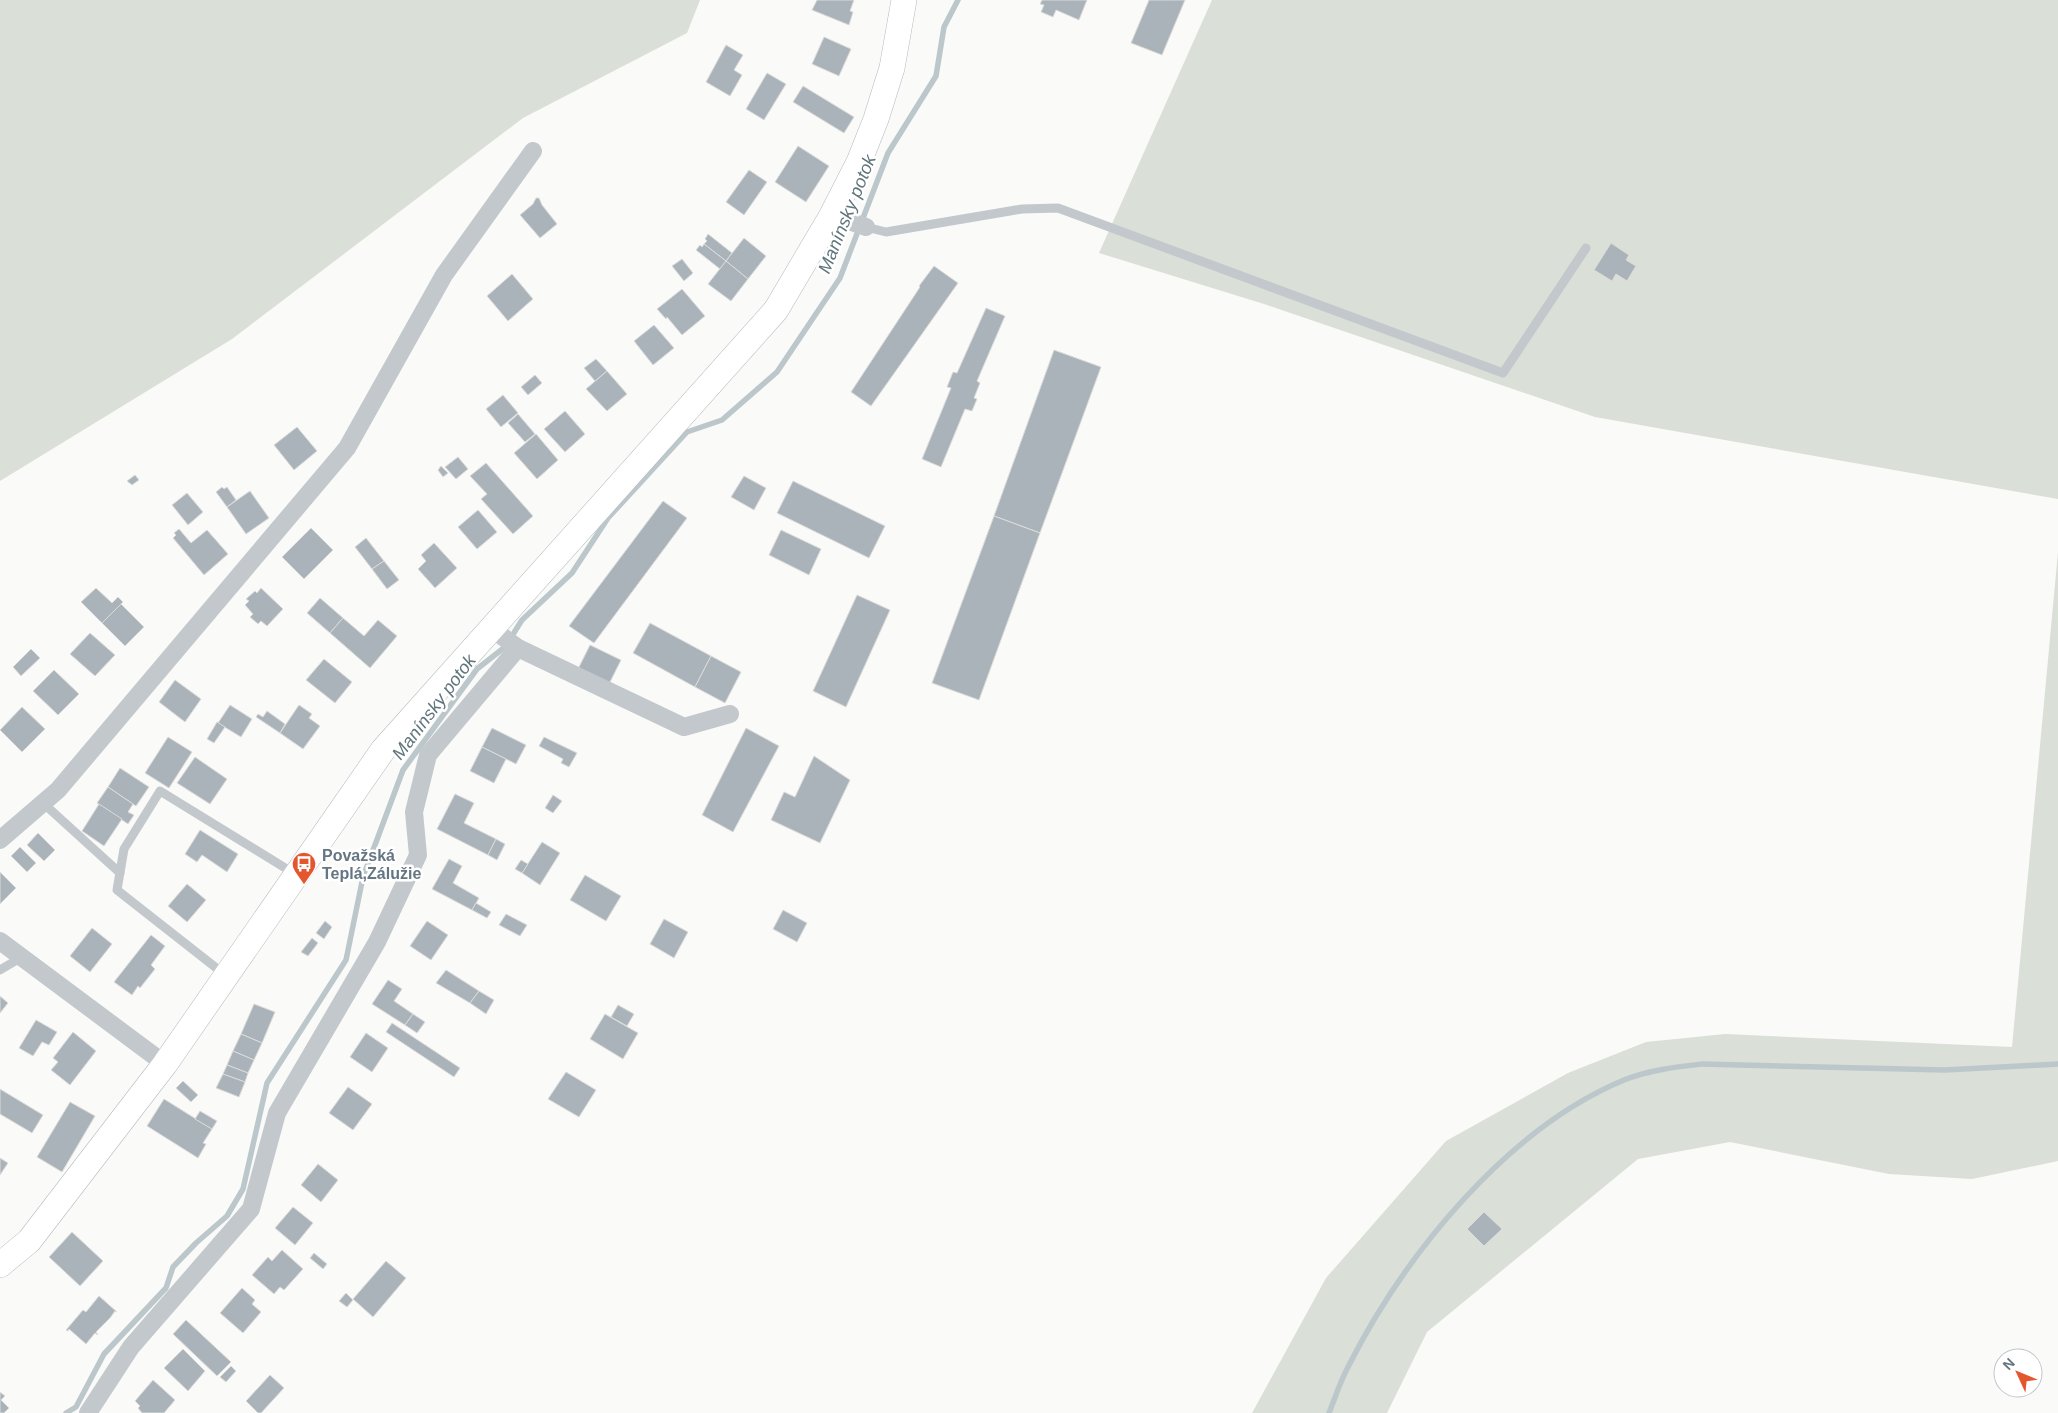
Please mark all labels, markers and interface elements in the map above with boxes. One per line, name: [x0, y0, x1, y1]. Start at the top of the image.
water label: Manínsky potok: [814, 151, 880, 276]
water label: Manínsky potok: [388, 650, 481, 763]
place label: Považská Teplá,Zálužie: [322, 847, 421, 882]
bus stop icon: Považská Teplá,Zálužie: [291, 851, 317, 885]
north arrow: [1993, 1348, 2043, 1398]
text: N: [1999, 1355, 2018, 1373]

